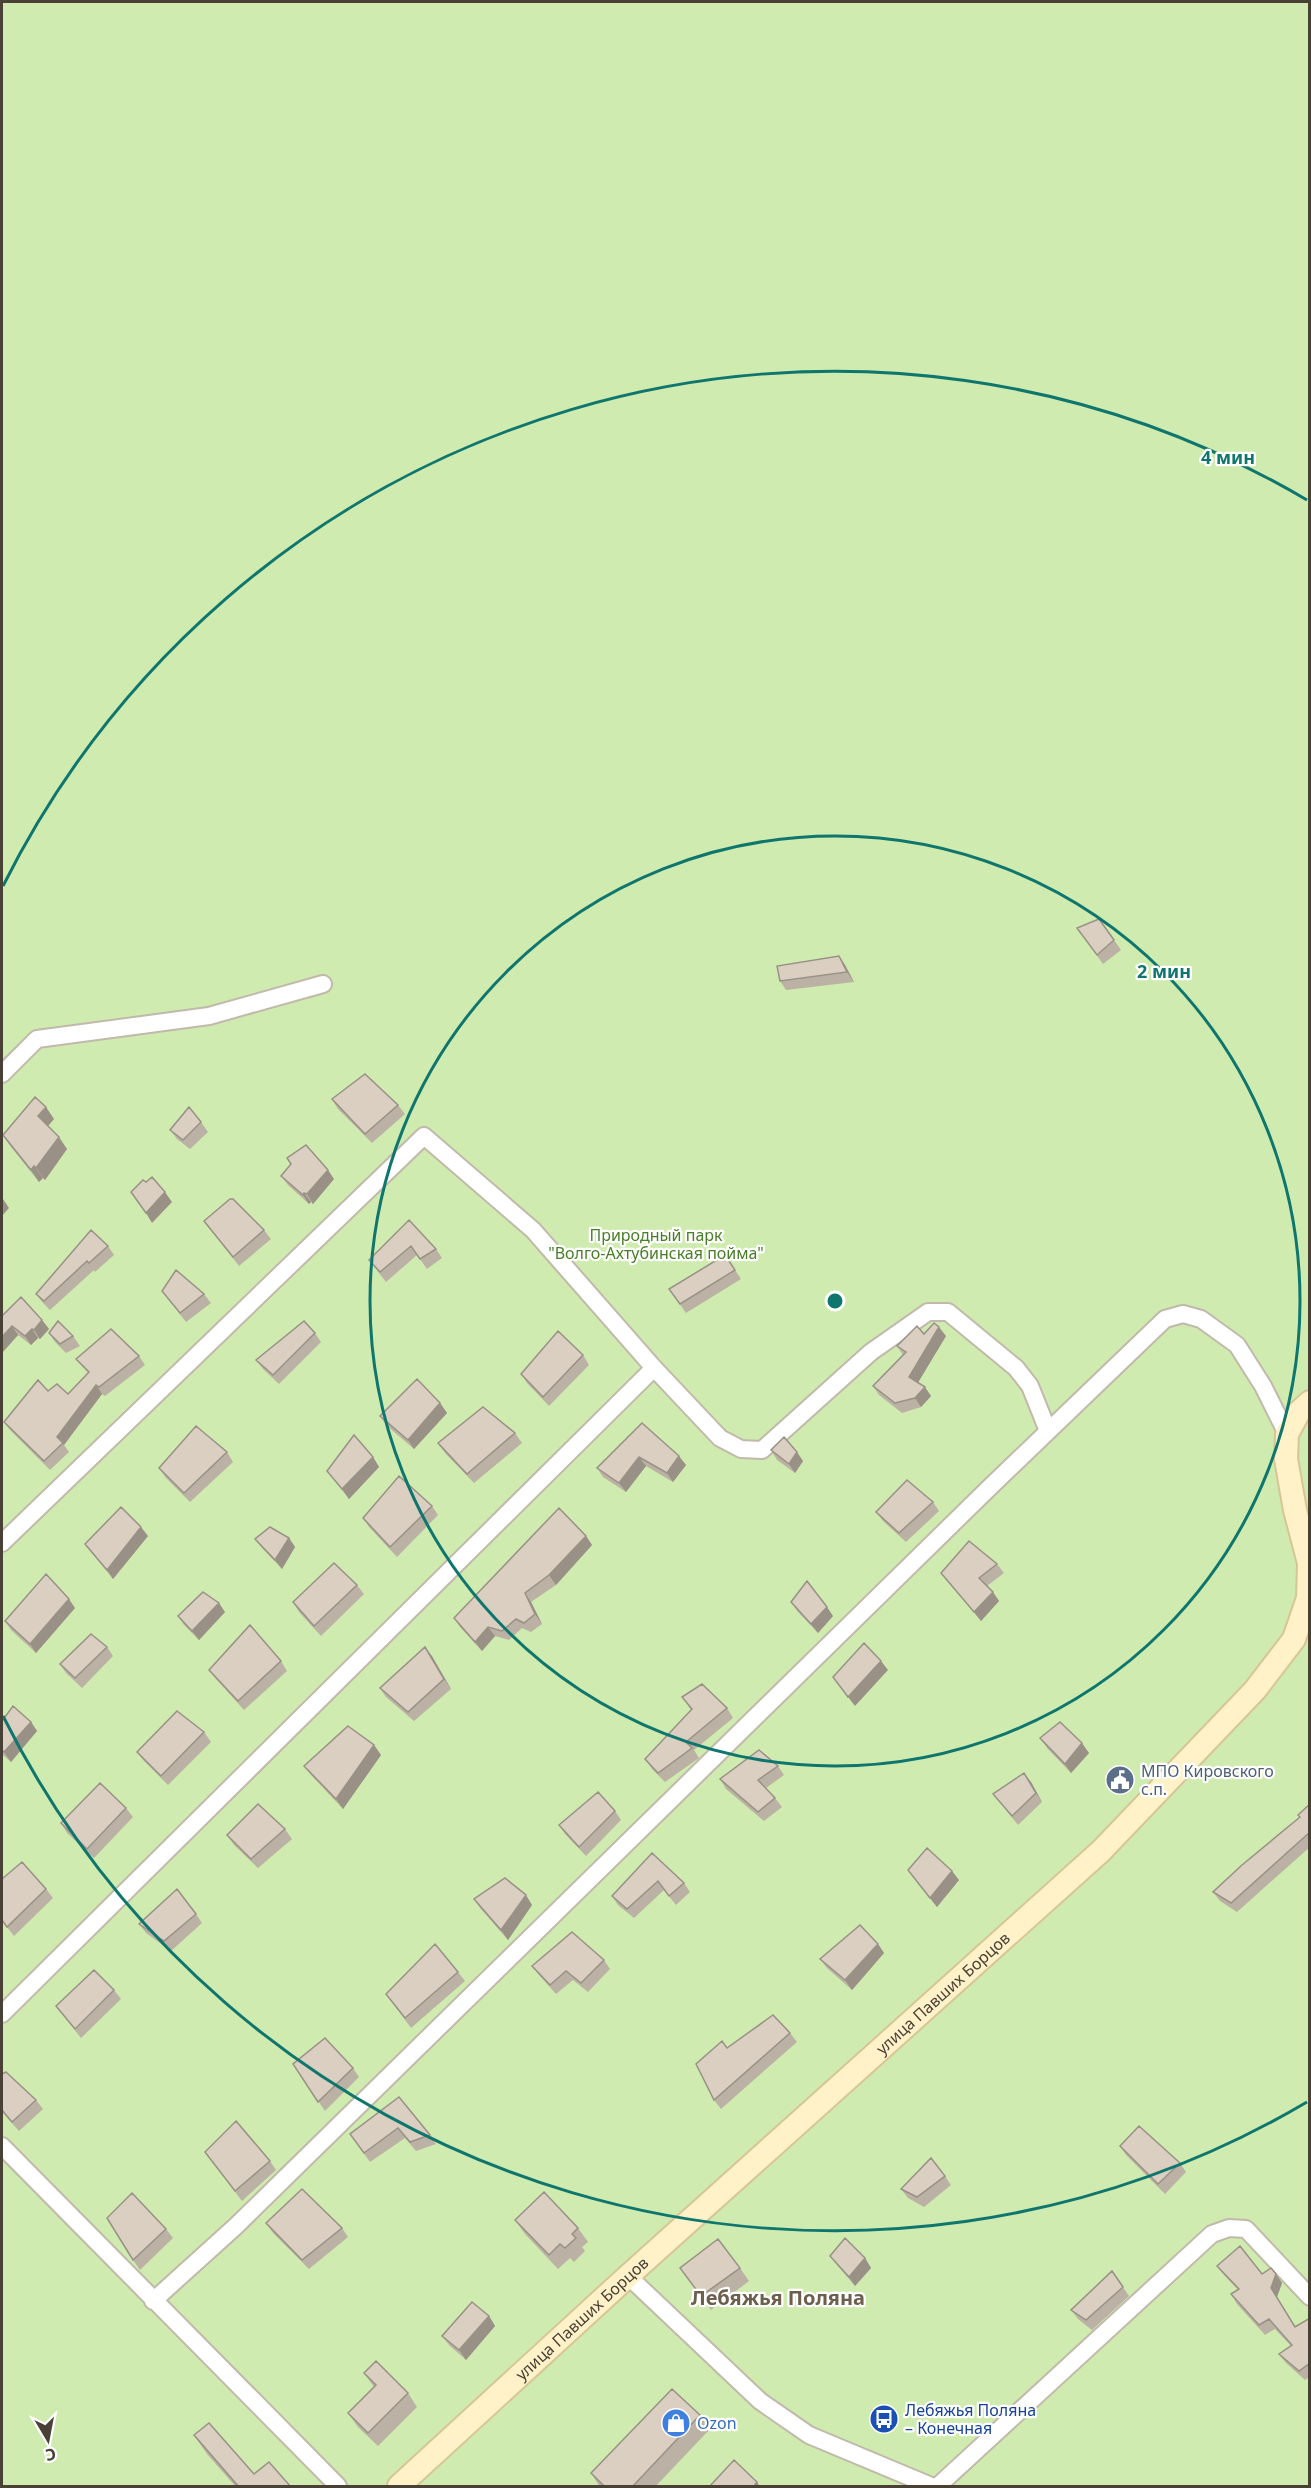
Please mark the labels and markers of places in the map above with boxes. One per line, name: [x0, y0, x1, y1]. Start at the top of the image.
centre of rings: [825, 1291, 845, 1311]
place label: МПО Кировского с.п.: [1141, 1760, 1274, 1800]
public building icon: МПО Кировского с.п.: [1104, 1764, 1136, 1796]
place label: Лебяжья Поляна – Конечная: [905, 2399, 1036, 2439]
bus stop icon: Лебяжья Поляна – Конечная: [868, 2403, 900, 2435]
shop icon: Ozon: [660, 2407, 692, 2439]
place label: Ozon: [697, 2412, 737, 2434]

